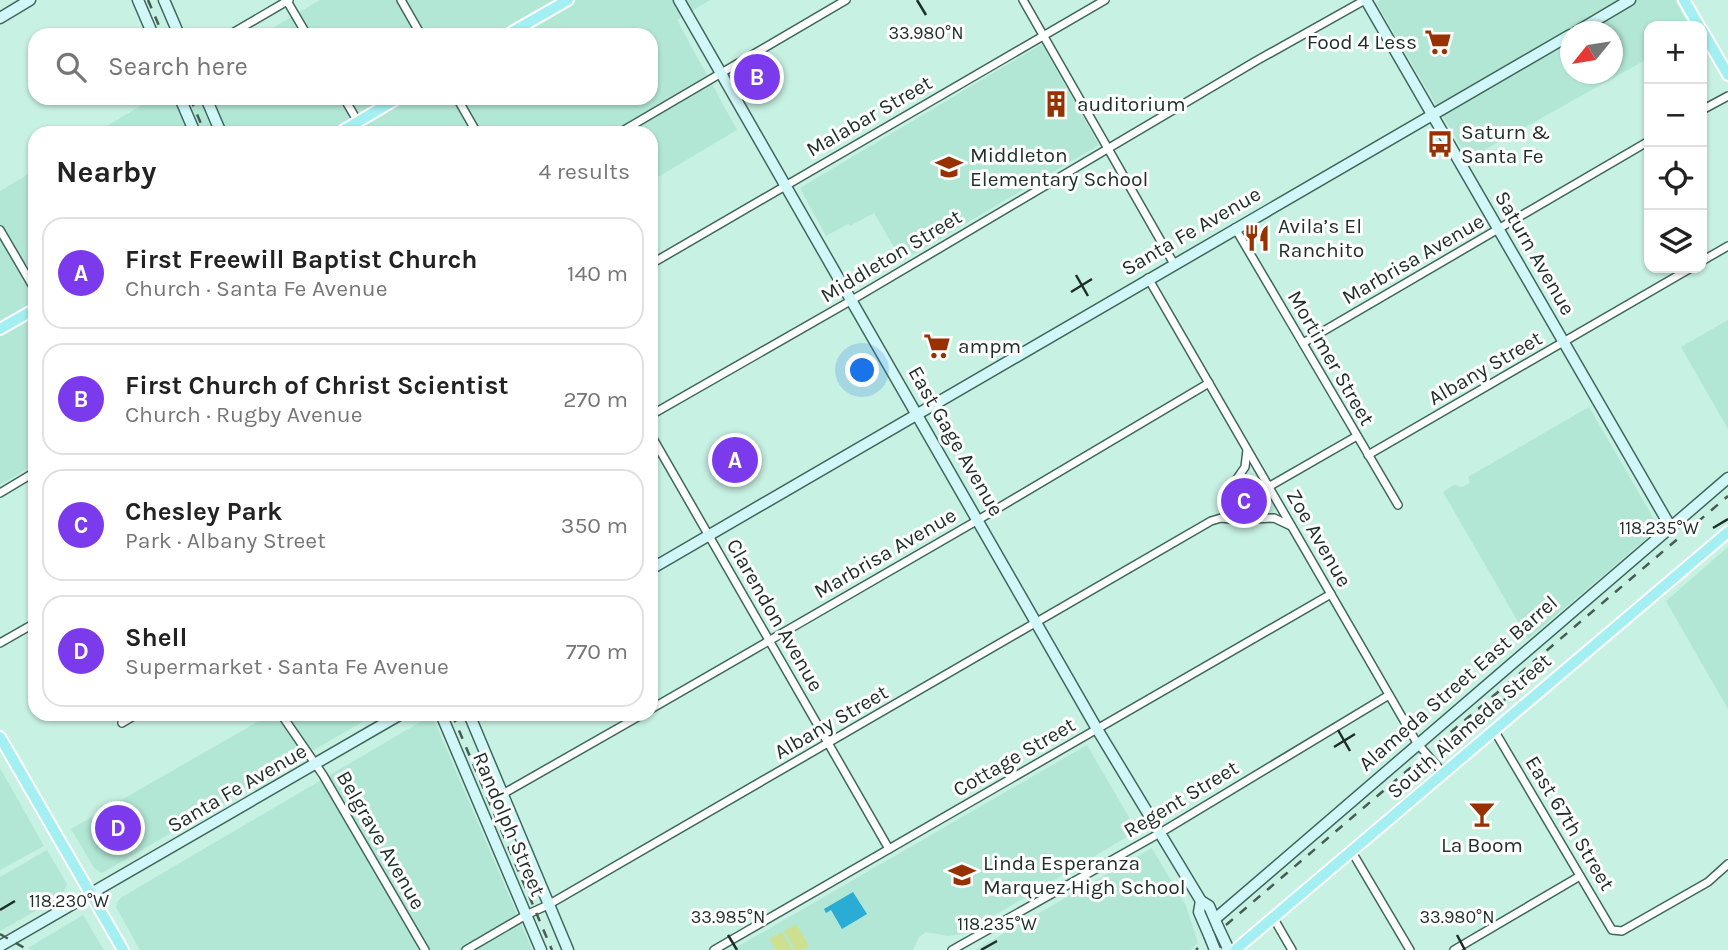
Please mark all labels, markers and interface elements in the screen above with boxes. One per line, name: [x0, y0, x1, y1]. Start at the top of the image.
north arrow: [1560, 21, 1623, 84]
map controls: [1644, 21, 1707, 273]
button: +: [1644, 21, 1707, 84]
text: 33.980°N: [888, 22, 964, 44]
supermarket icon: Food 4 Less: [1423, 27, 1453, 57]
search box: [28, 28, 658, 105]
place label: Food 4 Less: [1307, 30, 1417, 54]
icon: search: [52, 48, 90, 86]
text: Search here: [108, 51, 248, 82]
pin: B: [734, 51, 780, 103]
street label: Malabar Street: [802, 70, 936, 162]
button: −: [1644, 84, 1707, 147]
building icon: auditorium: [1041, 89, 1071, 119]
place label: auditorium: [1077, 92, 1186, 116]
place label: Saturn & Santa Fe: [1461, 120, 1550, 168]
bus stop icon: Saturn & Santa Fe: [1425, 129, 1455, 159]
place label: Middleton Elementary School: [970, 143, 1148, 191]
button: locate: [1644, 147, 1707, 210]
school or university icon: Middleton Elementary School: [934, 152, 964, 182]
text: Nearby: [56, 154, 156, 190]
text: 4 results: [538, 158, 630, 185]
street label: Santa Fe Avenue: [1117, 181, 1265, 281]
street label: Saturn Avenue: [1490, 187, 1580, 319]
street label: Middleton Street: [816, 204, 966, 308]
street label: Marbrisa Avenue: [1338, 209, 1488, 309]
button: layers: [1644, 210, 1707, 273]
place label: Avila’s El Ranchito: [1278, 214, 1364, 262]
restaurant icon: Avila’s El Ranchito: [1242, 223, 1272, 253]
text: First Freewill Baptist Church: [125, 244, 478, 275]
text: A: [74, 260, 88, 287]
text: 140 m: [567, 260, 628, 287]
text: Church · Santa Fe Avenue: [125, 275, 388, 302]
street label: Mortimer Street: [1283, 286, 1379, 430]
street label: Albany Street: [1424, 326, 1546, 410]
supermarket icon: ampm: [922, 331, 952, 361]
place label: ampm: [958, 334, 1021, 358]
your location: [845, 353, 879, 387]
street label: East Gage Avenue: [903, 362, 1009, 520]
text: First Church of Christ Scientist: [125, 370, 509, 401]
text: B: [74, 386, 88, 413]
text: 270 m: [563, 386, 628, 413]
text: Church · Rugby Avenue: [125, 401, 362, 428]
pin: A: [712, 434, 758, 486]
pin: C: [1221, 475, 1267, 527]
street label: Zoe Avenue: [1281, 485, 1357, 591]
text: Chesley Park: [125, 496, 282, 527]
street label: Marbrisa Avenue: [810, 503, 960, 603]
text: C: [74, 512, 88, 539]
text: 350 m: [561, 512, 628, 539]
text: 118.235°W: [1619, 517, 1699, 539]
text: Park · Albany Street: [125, 527, 326, 554]
street label: Clarendon Avenue: [722, 534, 828, 696]
street label: Alameda Street East Barrel: [1354, 590, 1562, 776]
text: Shell: [125, 622, 187, 653]
text: D: [73, 638, 89, 665]
text: 770 m: [566, 638, 628, 665]
street label: South Alameda Street: [1382, 648, 1556, 804]
text: Supermarket · Santa Fe Avenue: [125, 653, 449, 680]
street label: Albany Street: [770, 680, 892, 764]
street label: Cottage Street: [949, 712, 1079, 802]
street label: Santa Fe Avenue: [163, 738, 311, 838]
street label: Randolph Street: [468, 748, 550, 900]
street label: East 67th Street: [1520, 752, 1620, 895]
street label: Regent Street: [1119, 755, 1243, 843]
street label: Belgrave Avenue: [332, 766, 430, 914]
bar icon: La Boom: [1467, 799, 1497, 829]
pin: D: [95, 802, 141, 854]
place label: La Boom: [1441, 833, 1523, 857]
place label: Linda Esperanza Marquez High School: [983, 851, 1186, 899]
school or university icon: Linda Esperanza Marquez High School: [947, 860, 977, 890]
text: 118.230°W: [29, 890, 109, 912]
text: 33.985°N: [691, 906, 765, 928]
text: 33.980°N: [1419, 906, 1495, 928]
text: 118.235°W: [957, 913, 1037, 935]

